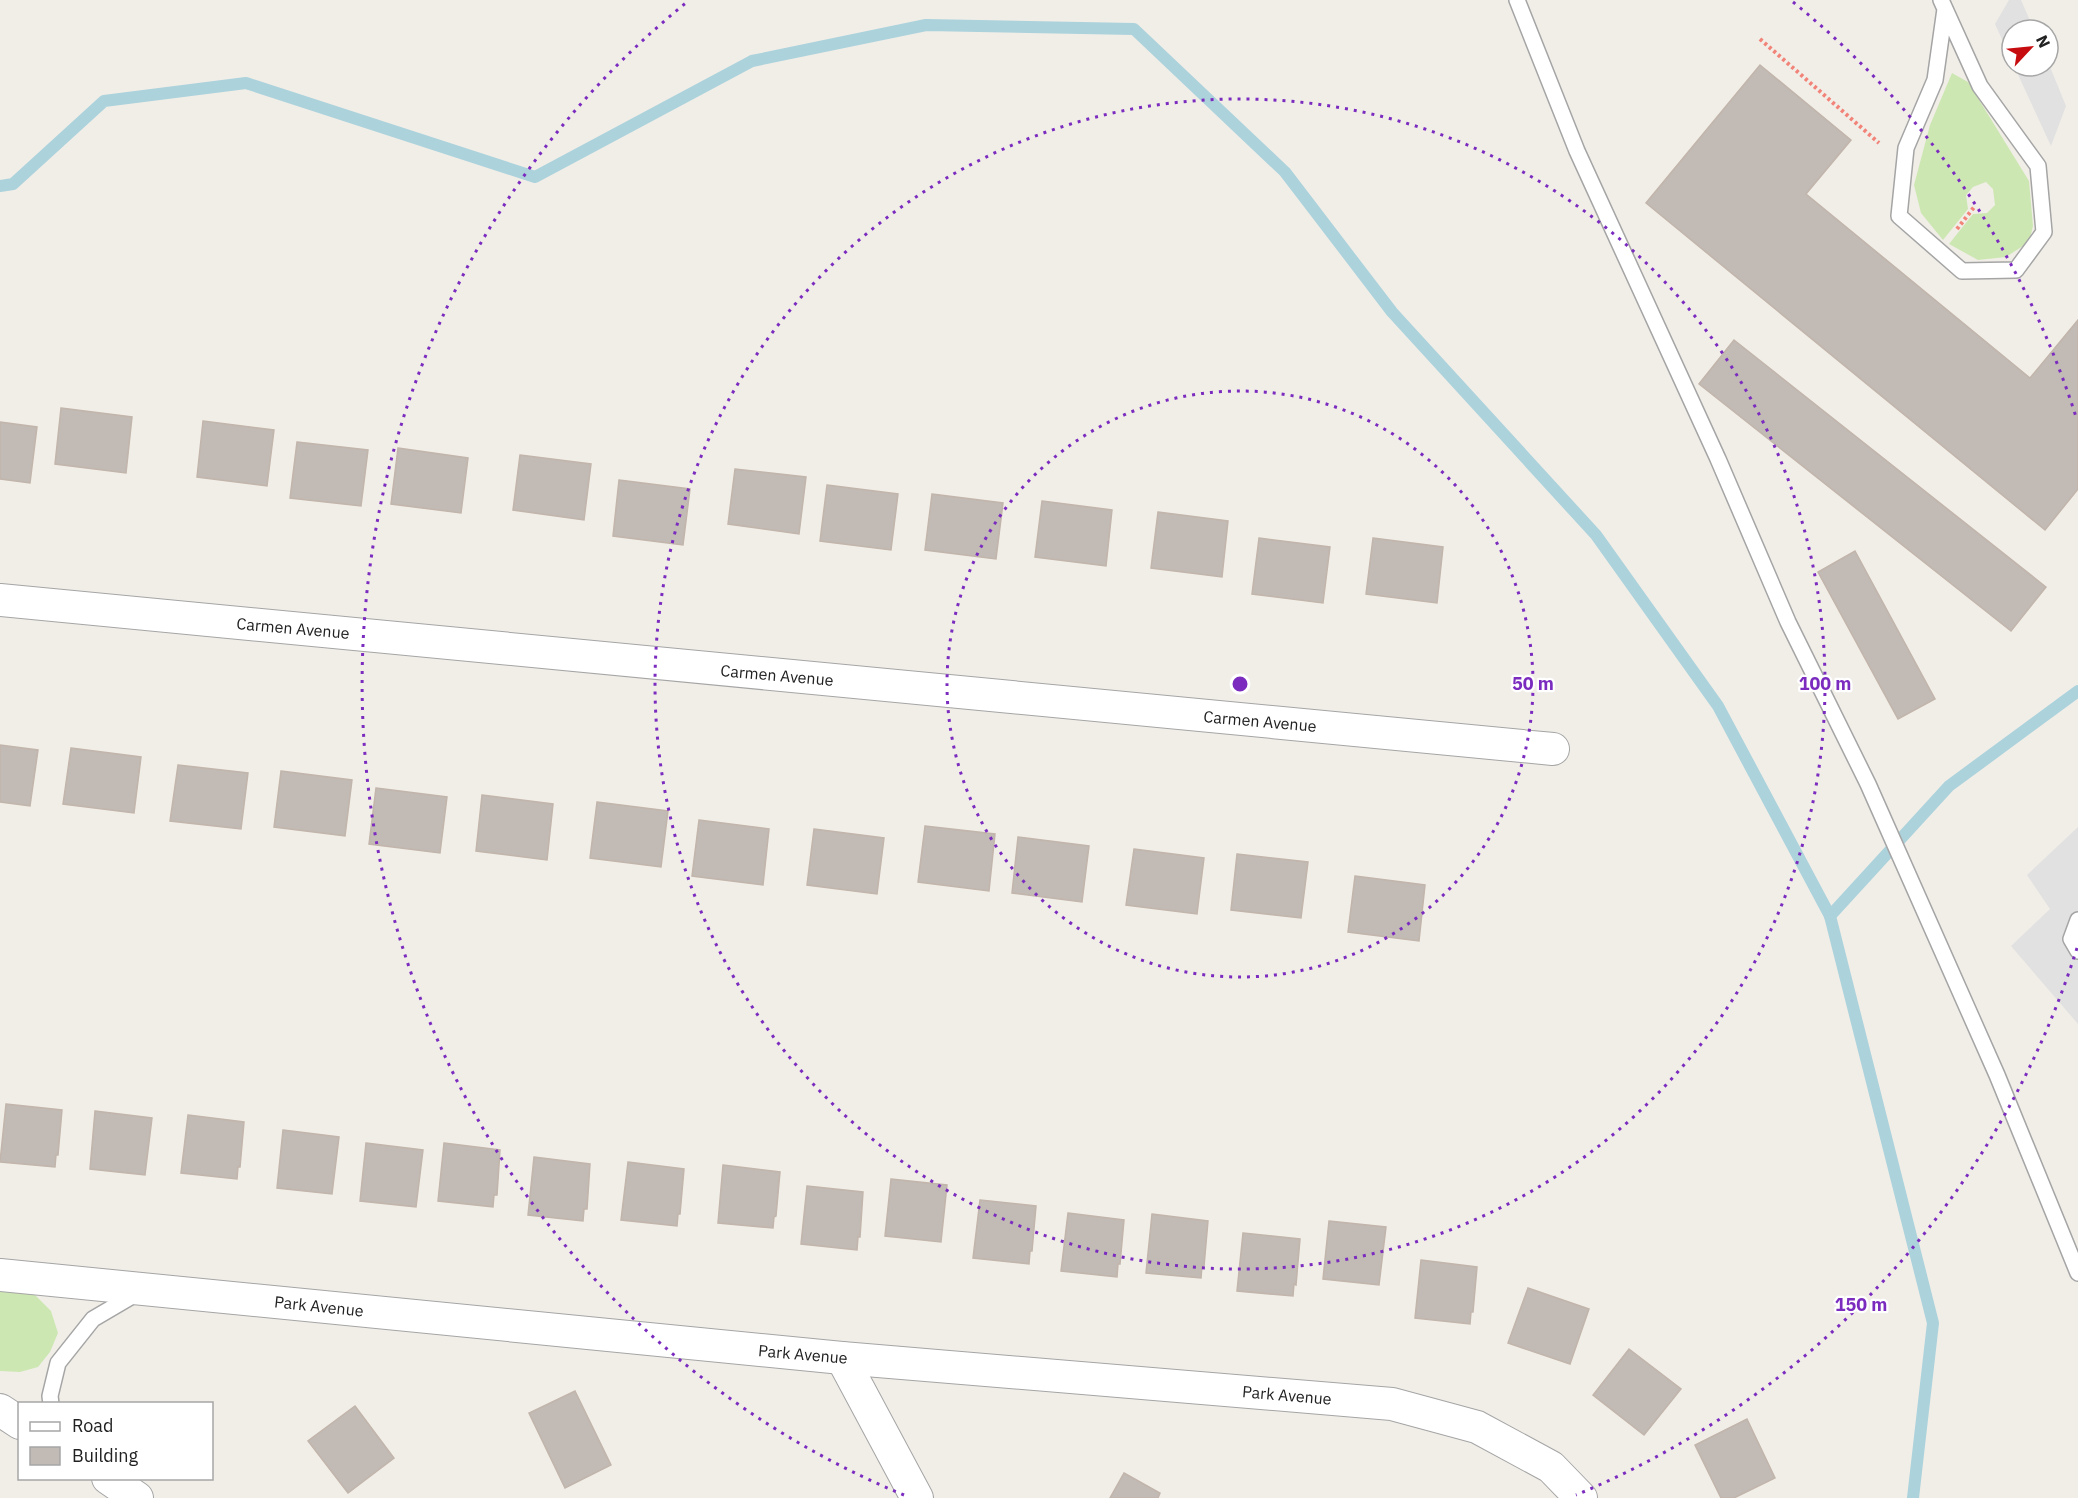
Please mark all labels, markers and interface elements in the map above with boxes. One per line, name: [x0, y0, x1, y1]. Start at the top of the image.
north arrow: [2000, 18, 2060, 78]
text: N: [2032, 32, 2055, 51]
street label: Carmen Avenue: [236, 613, 351, 643]
street label: Carmen Avenue: [720, 660, 835, 690]
text: 50 m: [1512, 672, 1554, 695]
text: 100 m: [1799, 672, 1851, 695]
centre of rings: [1230, 674, 1250, 694]
street label: Carmen Avenue: [1203, 706, 1318, 736]
street label: Park Avenue: [273, 1291, 365, 1321]
text: 150 m: [1835, 1293, 1887, 1316]
street label: Park Avenue: [758, 1340, 849, 1368]
street label: Park Avenue: [1242, 1381, 1333, 1409]
legend: [18, 1402, 213, 1480]
text: Road: [72, 1414, 113, 1437]
text: Building: [72, 1444, 139, 1467]

